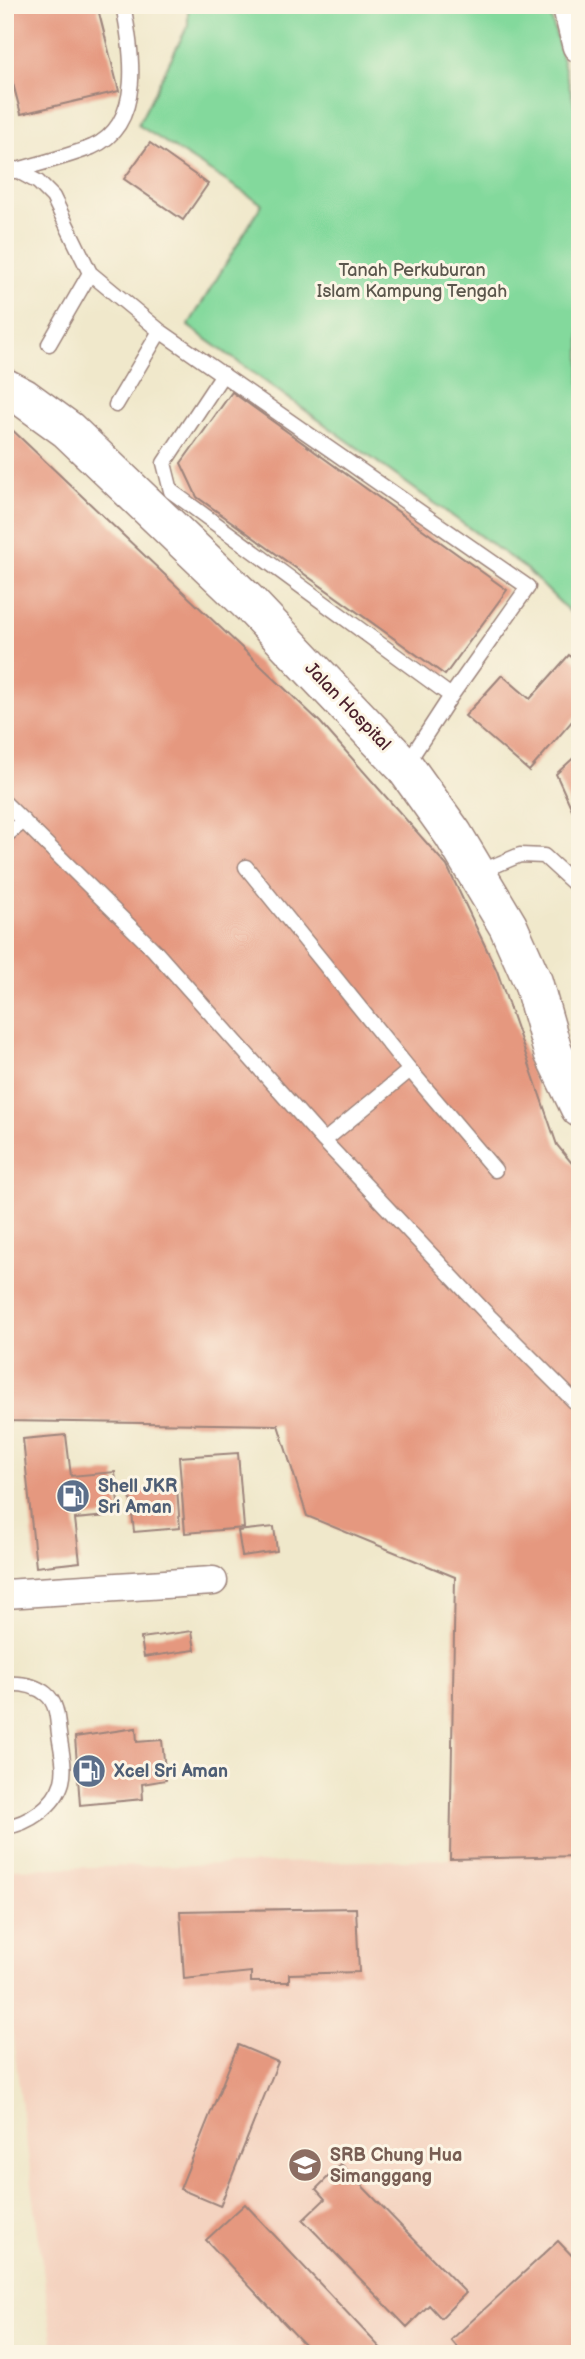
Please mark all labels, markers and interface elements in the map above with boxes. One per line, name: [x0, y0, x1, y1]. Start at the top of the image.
park label: Tanah Perkuburan Islam Kampung Tengah: [317, 260, 507, 302]
street label: Jalan Hospital: [300, 658, 395, 755]
place label: Shell JKR Sri Aman: [98, 1476, 177, 1518]
fuel station icon: Shell JKR Sri Aman: [54, 1477, 92, 1515]
fuel station icon: Xcel Sri Aman: [70, 1752, 108, 1790]
place label: Xcel Sri Aman: [114, 1761, 228, 1782]
place label: SRB Chung Hua Simanggang: [330, 2145, 462, 2187]
school or university icon: SRB Chung Hua Simanggang: [286, 2146, 324, 2184]

